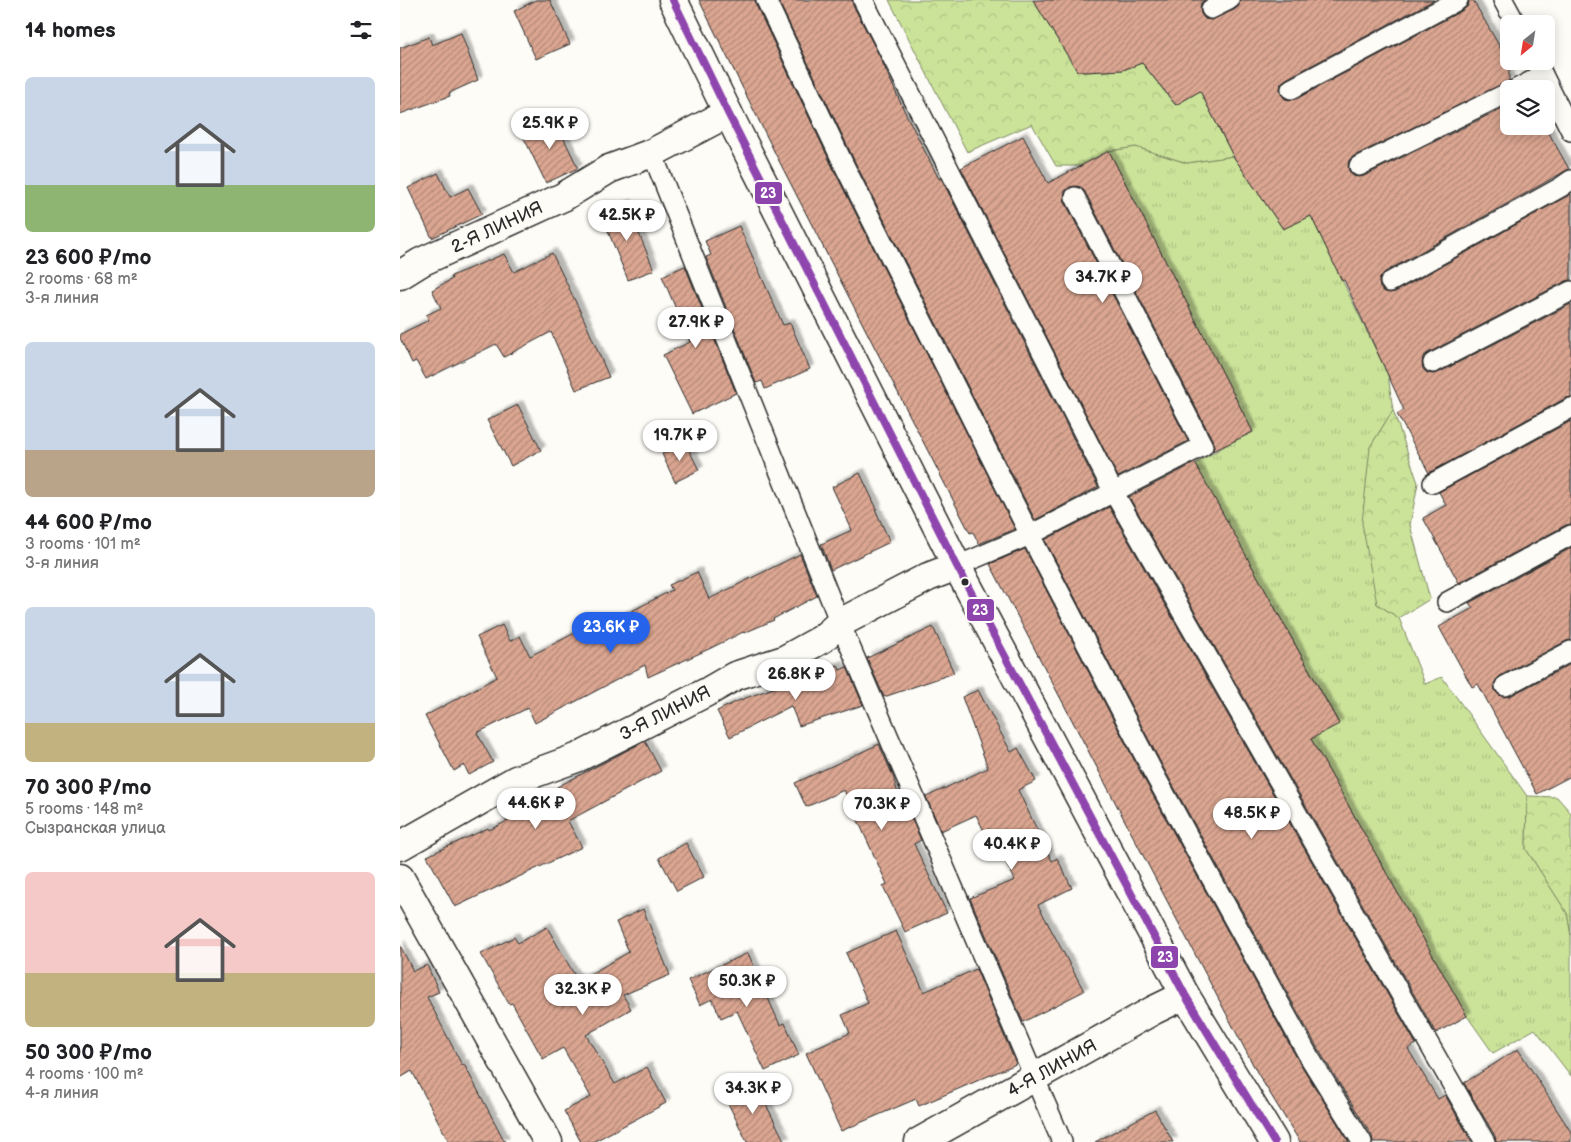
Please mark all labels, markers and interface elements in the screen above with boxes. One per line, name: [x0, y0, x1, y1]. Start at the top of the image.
north arrow: [1500, 15, 1555, 70]
map controls: [1500, 15, 1555, 135]
icon: filters: [347, 16, 375, 44]
text: 14 homes: [25, 18, 116, 43]
button: layers: [1500, 80, 1555, 135]
pin: 25.9K ₽: [504, 108, 596, 150]
icon: home: [155, 110, 245, 200]
text: 25.9K ₽: [522, 114, 578, 133]
line badge: 23: [754, 181, 783, 205]
text: 23: [760, 185, 776, 202]
street label: 2-Я ЛИНИЯ: [448, 197, 546, 258]
pin: 42.5K ₽: [581, 200, 673, 242]
text: 42.5K ₽: [599, 206, 655, 225]
text: 23 600 ₽/mo: [25, 245, 151, 270]
pin: 34.7K ₽: [1057, 262, 1149, 304]
text: 34.7K ₽: [1075, 268, 1131, 287]
text: 2 rooms · 68 m²: [25, 270, 138, 289]
text: 3-я линия: [25, 289, 99, 308]
pin: 27.9K ₽: [650, 306, 742, 349]
text: 27.9K ₽: [668, 313, 724, 332]
icon: home: [155, 375, 245, 465]
pin: 19.7K ₽: [634, 420, 726, 462]
text: 19.7K ₽: [654, 426, 706, 445]
text: 44 600 ₽/mo: [25, 510, 152, 535]
text: 3 rooms · 101 m²: [25, 535, 141, 554]
text: 3-я линия: [25, 554, 99, 573]
unlabelled marker: [960, 577, 970, 587]
line badge: 23: [966, 598, 995, 622]
text: 23: [972, 602, 988, 619]
pin: 23.6K ₽: [565, 612, 657, 654]
text: 23.6K ₽: [583, 618, 639, 637]
icon: home: [155, 640, 245, 730]
pin: 26.8K ₽: [750, 658, 842, 701]
text: 26.8K ₽: [768, 665, 824, 684]
street label: 3-Я ЛИНИЯ: [616, 682, 714, 745]
text: 70 300 ₽/mo: [25, 775, 151, 800]
pin: 44.6K ₽: [490, 788, 582, 830]
pin: 70.3K ₽: [836, 788, 928, 831]
text: 44.6K ₽: [508, 794, 564, 813]
text: 70.3K ₽: [854, 795, 910, 814]
pin: 48.5K ₽: [1206, 798, 1298, 840]
text: 5 rooms · 148 m²: [25, 800, 143, 819]
text: 48.5K ₽: [1224, 804, 1280, 823]
text: Сызранская улица: [25, 819, 166, 838]
pin: 40.4K ₽: [966, 828, 1058, 871]
text: 40.4K ₽: [984, 835, 1040, 854]
icon: home: [155, 905, 245, 995]
line badge: 23: [1150, 945, 1179, 969]
text: 23: [1157, 949, 1173, 966]
pin: 50.3K ₽: [701, 966, 793, 1008]
text: 50.3K ₽: [719, 972, 775, 991]
pin: 32.3K ₽: [537, 974, 629, 1016]
text: 32.3K ₽: [555, 980, 611, 999]
street label: 4-Я ЛИНИЯ: [1004, 1035, 1101, 1102]
text: 50 300 ₽/mo: [25, 1040, 152, 1065]
text: 4 rooms · 100 m²: [25, 1065, 144, 1084]
pin: 34.3K ₽: [707, 1072, 799, 1115]
text: 34.3K ₽: [725, 1079, 781, 1098]
text: 4-я линия: [25, 1084, 99, 1103]

